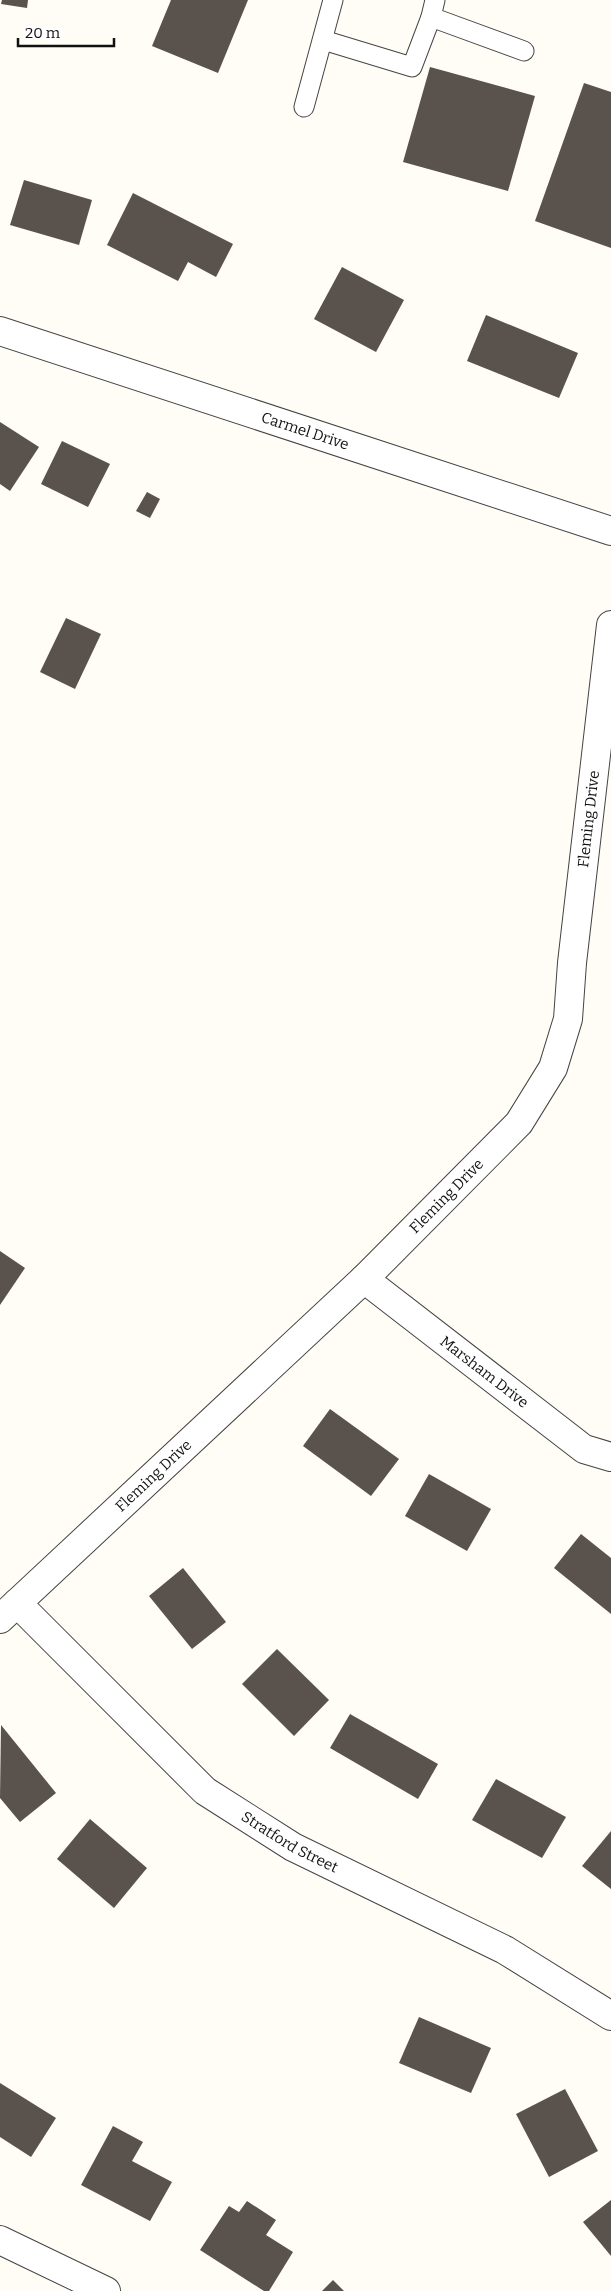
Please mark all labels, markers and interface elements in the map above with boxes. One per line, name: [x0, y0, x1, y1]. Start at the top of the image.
scale bar: [18, 15, 114, 47]
text: 20 m: [25, 24, 61, 42]
street label: Carmel Drive: [259, 408, 351, 454]
street label: Fleming Drive: [574, 770, 603, 868]
street label: Fleming Drive: [406, 1155, 487, 1237]
street label: Marsham Drive: [436, 1332, 532, 1412]
street label: Fleming Drive: [112, 1436, 195, 1516]
street label: Stratford Street: [238, 1808, 342, 1877]

